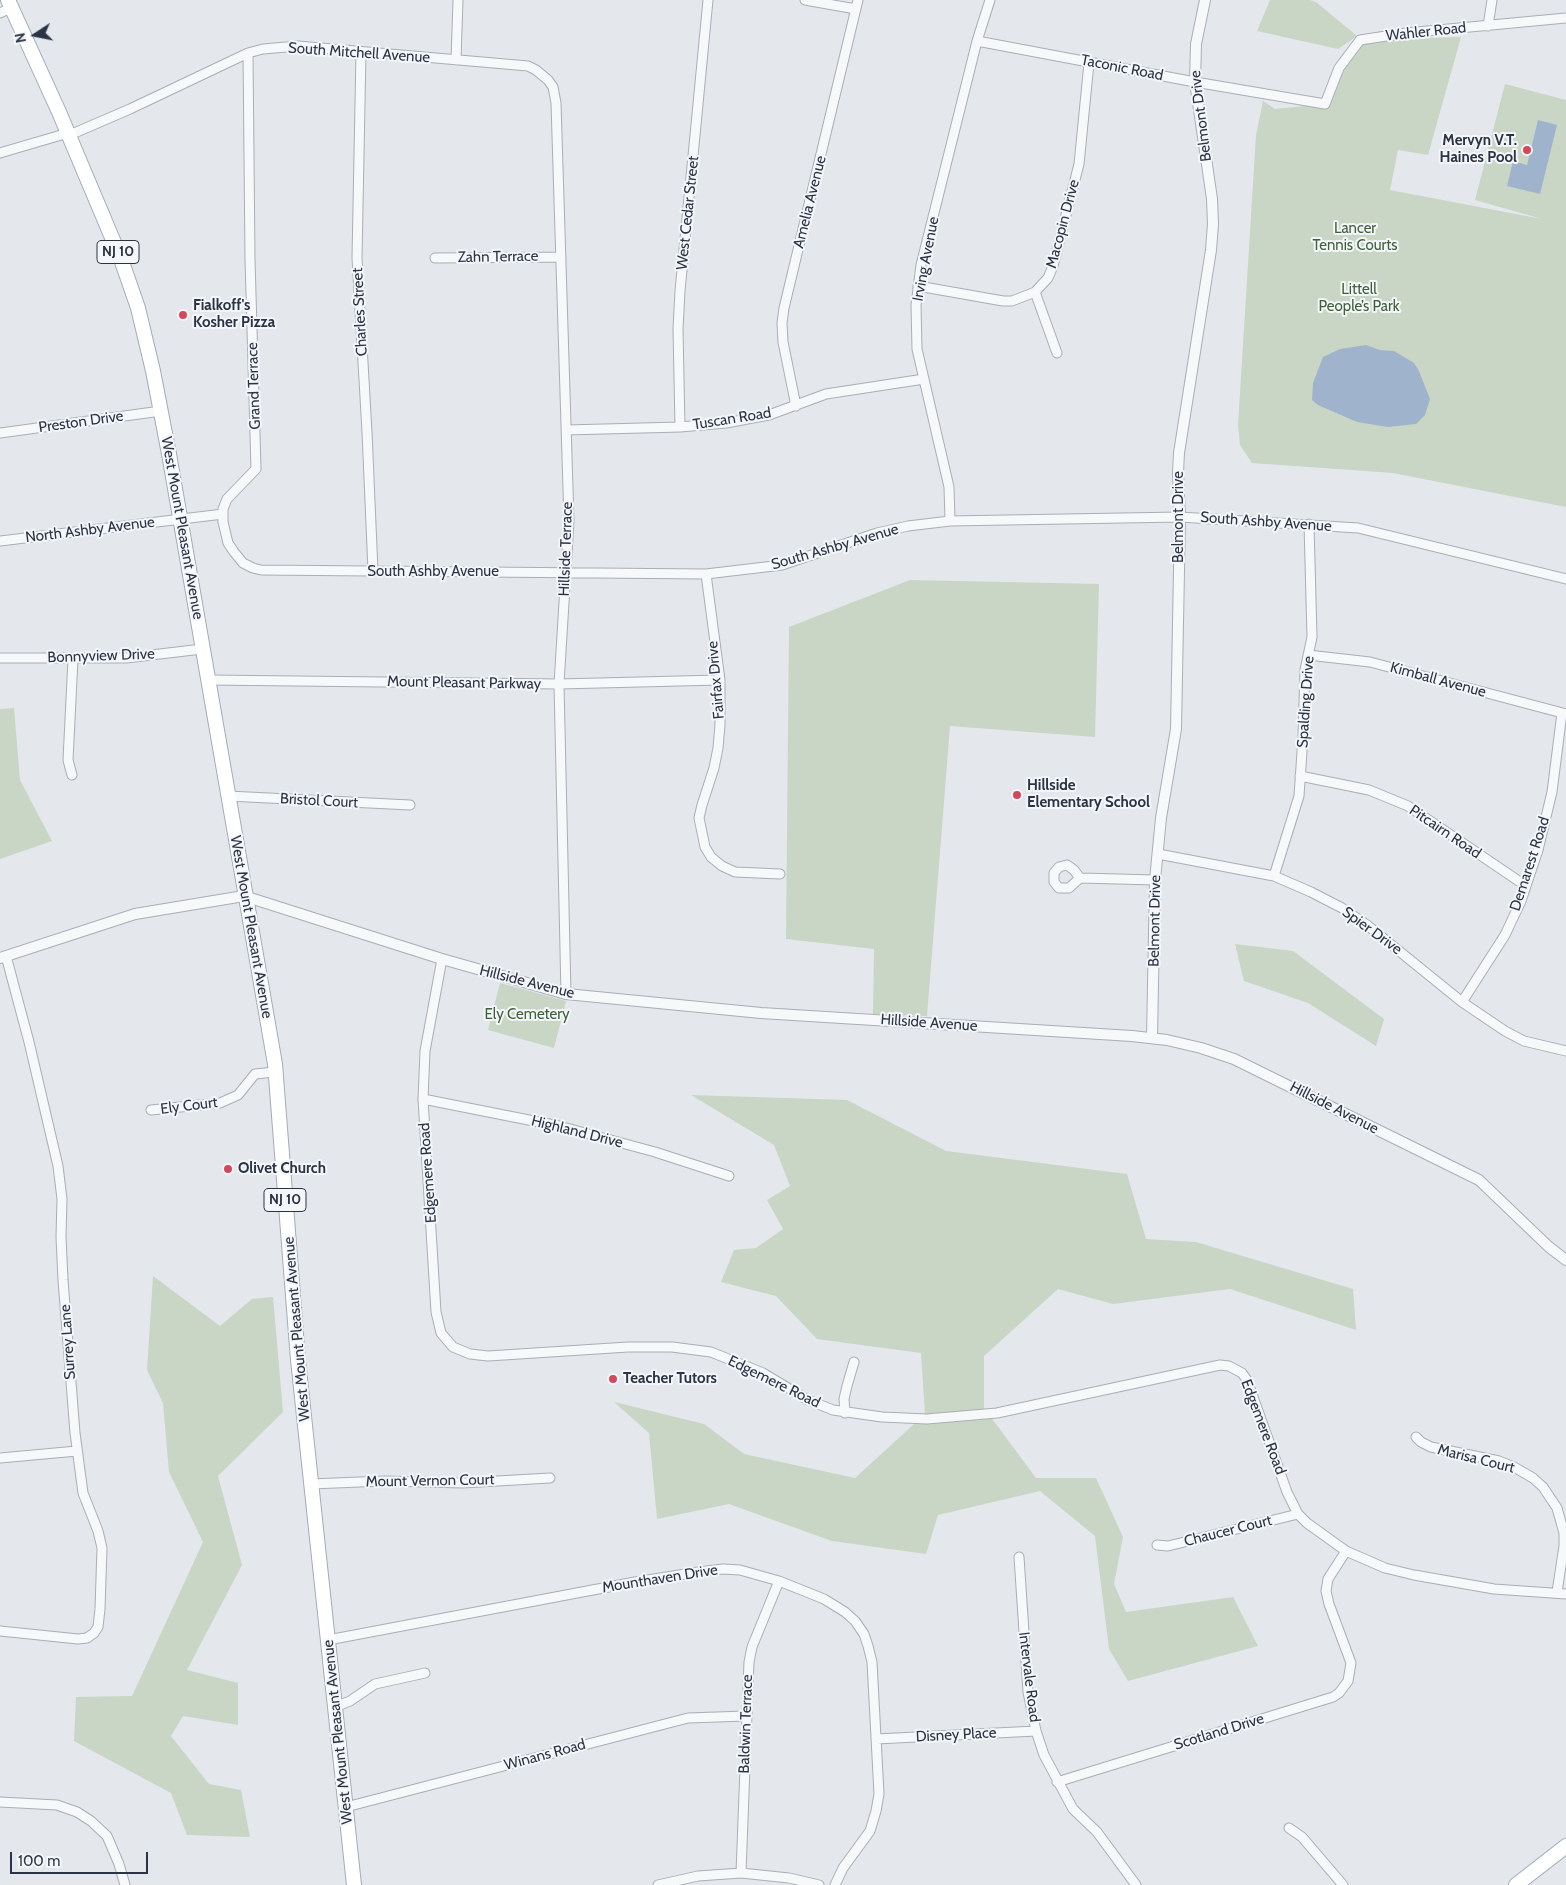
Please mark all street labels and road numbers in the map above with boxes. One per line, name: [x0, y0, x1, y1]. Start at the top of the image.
street label: Wahler Road: [1385, 19, 1467, 45]
street label: South Mitchell Avenue: [287, 39, 431, 67]
street label: Taconic Road: [1079, 51, 1165, 85]
street label: Belmont Drive: [1186, 69, 1216, 163]
street label: Amelia Avenue: [790, 154, 830, 250]
street label: West Cedar Street: [673, 155, 703, 271]
street label: Macopin Drive: [1043, 178, 1083, 270]
street label: Irving Avenue: [909, 215, 943, 303]
road number: NJ 10: [97, 240, 139, 264]
street label: Zahn Terrace: [458, 247, 538, 267]
street label: Charles Street: [349, 267, 371, 357]
street label: Grand Terrace: [243, 342, 265, 430]
street label: Tuscan Road: [692, 404, 772, 434]
street label: Preston Drive: [37, 407, 125, 437]
street label: West Mount Pleasant Avenue: [157, 435, 207, 621]
street label: Belmont Drive: [1170, 471, 1188, 563]
street label: Hillside Terrace: [555, 501, 577, 597]
street label: South Ashby Avenue: [1200, 508, 1332, 536]
street label: North Ashby Avenue: [24, 513, 156, 547]
street label: South Ashby Avenue: [769, 520, 901, 574]
street label: South Ashby Avenue: [367, 563, 499, 581]
street label: Fairfax Drive: [704, 640, 728, 720]
street label: Bonnyview Drive: [47, 645, 155, 667]
street label: Spalding Drive: [1294, 655, 1318, 749]
street label: Kimball Avenue: [1388, 659, 1488, 701]
street label: Mount Pleasant Parkway: [387, 673, 541, 693]
street label: Bristol Court: [280, 790, 358, 812]
street label: Pitcairn Road: [1406, 801, 1484, 863]
street label: Demarest Road: [1506, 814, 1554, 914]
street label: West Mount Pleasant Avenue: [226, 834, 276, 1020]
street label: Belmont Drive: [1145, 875, 1165, 967]
street label: Spier Drive: [1339, 903, 1405, 959]
street label: Hillside Avenue: [478, 962, 576, 1002]
street label: Hillside Avenue: [880, 1011, 978, 1035]
street label: Hillside Avenue: [1287, 1078, 1381, 1138]
street label: Ely Court: [159, 1094, 219, 1118]
street label: Highland Drive: [529, 1112, 625, 1152]
street label: Edgemere Road: [416, 1122, 440, 1224]
road number: NJ 10: [264, 1188, 306, 1212]
street label: West Mount Pleasant Avenue: [280, 1236, 314, 1422]
street label: Surrey Lane: [56, 1304, 80, 1380]
street label: Edgemere Road: [725, 1352, 823, 1412]
street label: Edgemere Road: [1237, 1377, 1289, 1477]
street label: Marisa Court: [1436, 1441, 1516, 1477]
street label: Mount Vernon Court: [365, 1471, 495, 1491]
street label: Chaucer Court: [1182, 1511, 1274, 1551]
street label: Mounthaven Drive: [601, 1561, 719, 1597]
street label: Intervale Road: [1015, 1631, 1043, 1723]
street label: West Mount Pleasant Avenue: [319, 1639, 357, 1825]
street label: Baldwin Terrace: [735, 1674, 757, 1774]
street label: Scotland Drive: [1172, 1710, 1266, 1754]
street label: Disney Place: [915, 1724, 997, 1746]
street label: Winans Road: [502, 1736, 588, 1774]

